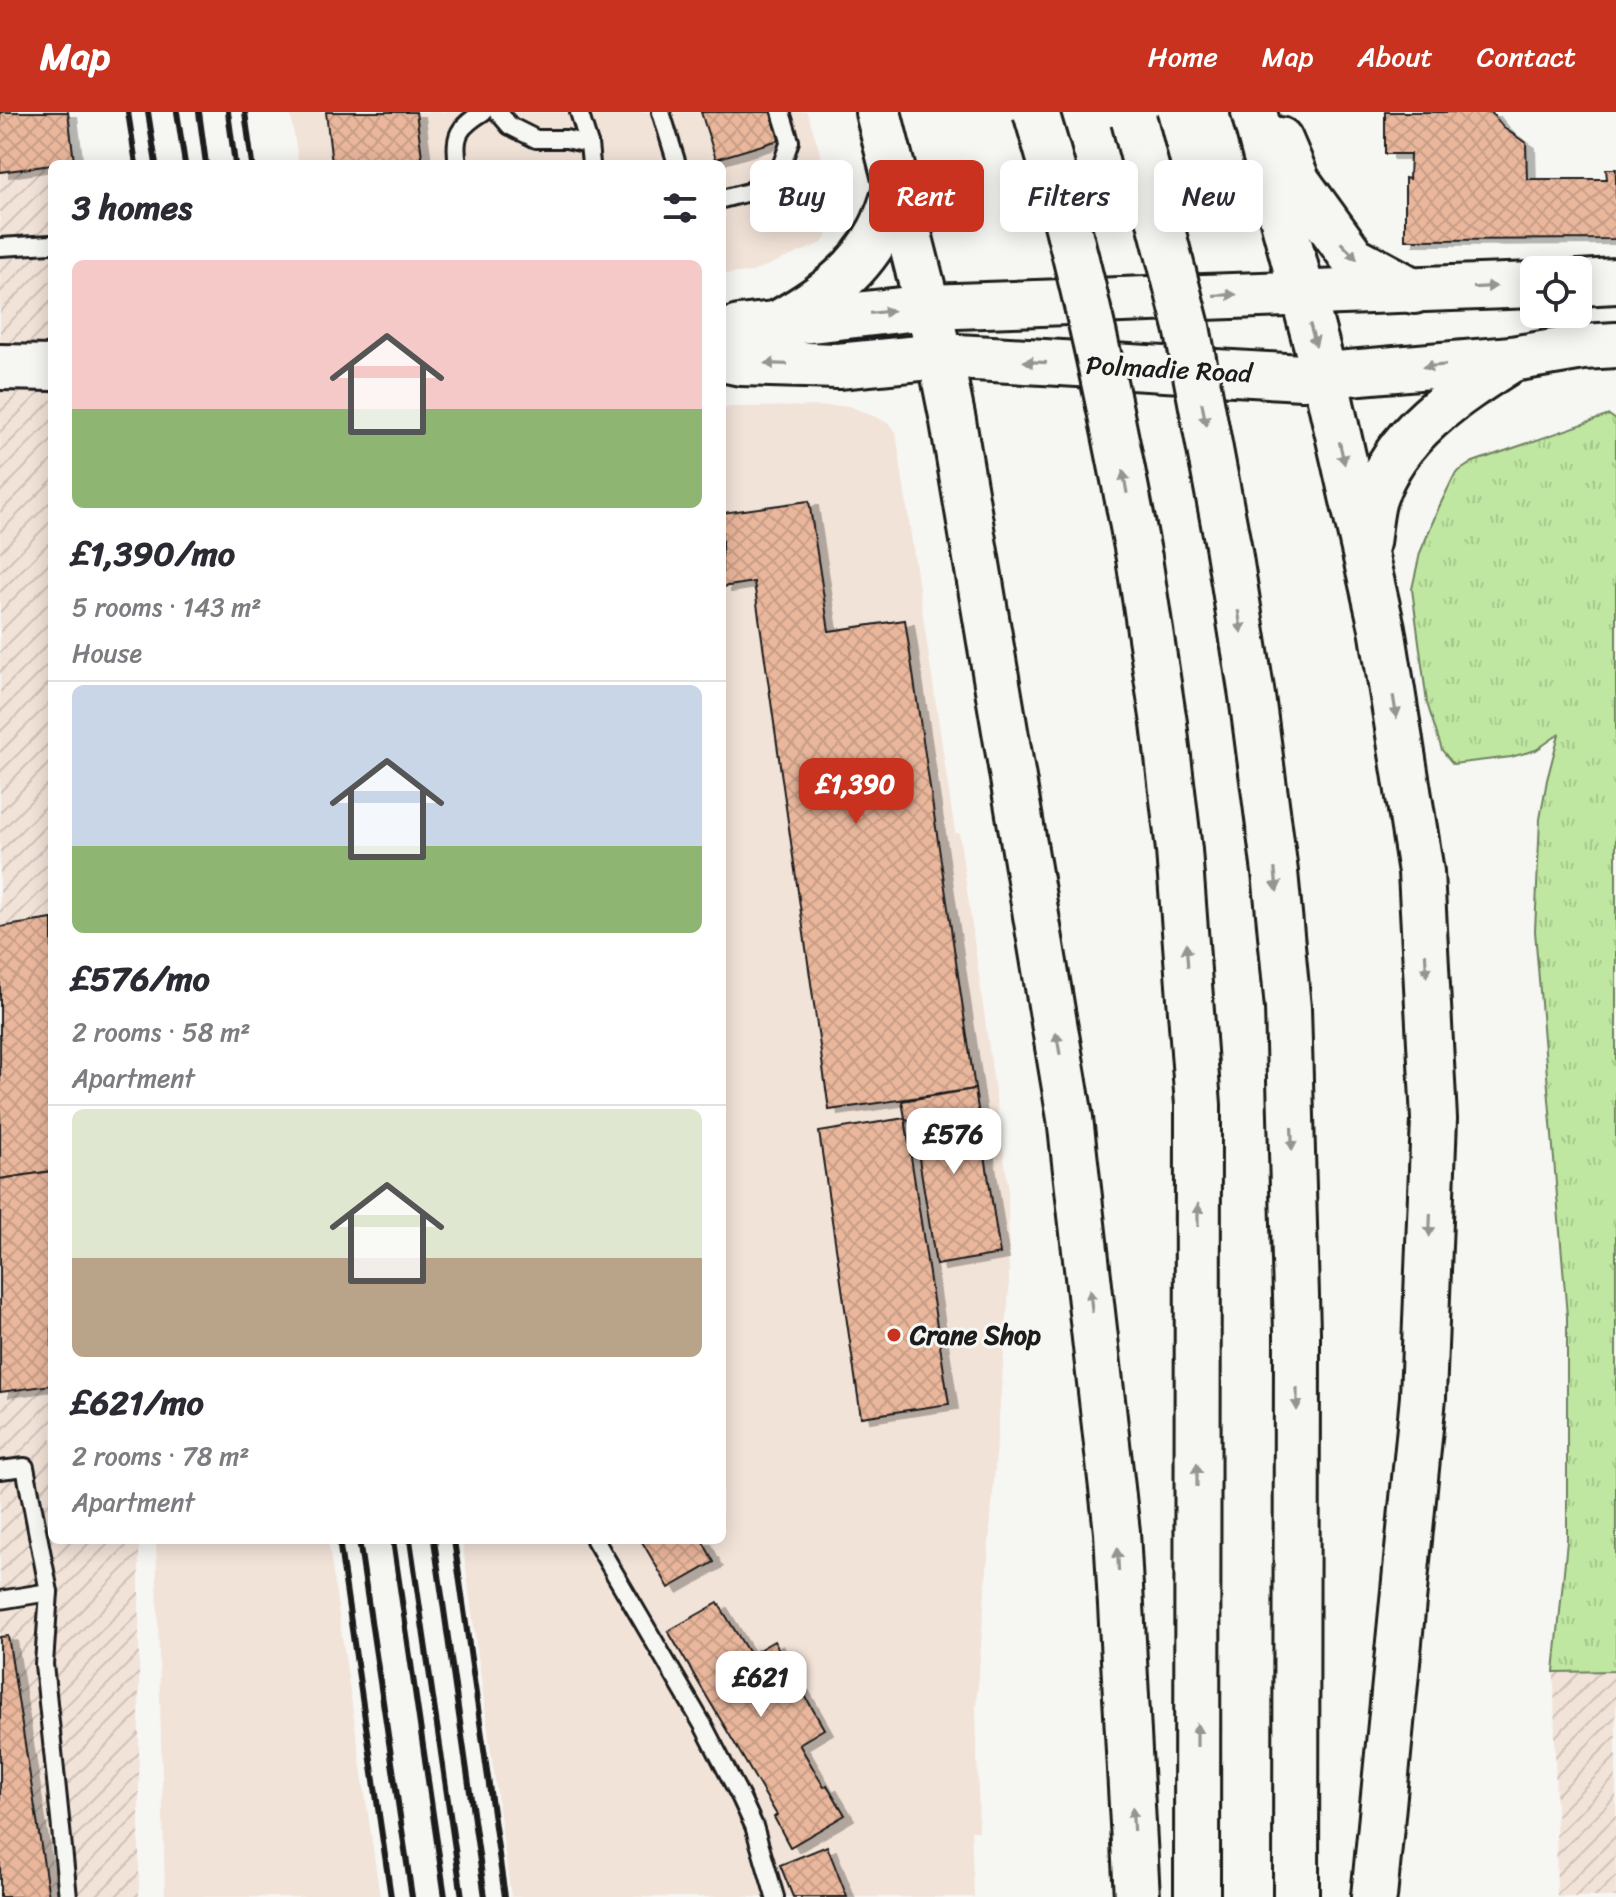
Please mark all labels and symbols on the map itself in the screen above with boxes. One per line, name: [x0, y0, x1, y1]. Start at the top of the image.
one-way arrow: [1339, 241, 1357, 260]
one-way arrow: [1473, 281, 1498, 294]
one-way arrow: [1213, 289, 1238, 302]
one-way arrow: [870, 306, 895, 319]
one-way arrow: [1307, 322, 1319, 347]
street label: Polmadie Road: [1085, 342, 1255, 396]
one-way arrow: [1022, 355, 1047, 368]
one-way arrow: [763, 357, 788, 370]
one-way arrow: [1421, 360, 1446, 373]
one-way arrow: [1198, 402, 1211, 427]
one-way arrow: [1336, 440, 1349, 465]
one-way arrow: [1119, 469, 1131, 494]
one-way arrow: [1235, 610, 1247, 635]
one-way arrow: [1389, 695, 1401, 720]
pin: £1,390: [791, 758, 921, 826]
one-way arrow: [1269, 868, 1282, 893]
one-way arrow: [1180, 942, 1193, 967]
one-way arrow: [1420, 953, 1433, 978]
one-way arrow: [1051, 1030, 1063, 1055]
pin: £576: [907, 1108, 1001, 1176]
one-way arrow: [1285, 1127, 1298, 1152]
one-way arrow: [1192, 1202, 1204, 1227]
one-way arrow: [1423, 1213, 1436, 1238]
one-way arrow: [1084, 1288, 1097, 1313]
place label: Crane Shop: [909, 1312, 1041, 1358]
marker: Crane Shop: [885, 1326, 903, 1344]
one-way arrow: [1291, 1387, 1303, 1412]
one-way arrow: [1191, 1462, 1203, 1487]
one-way arrow: [1112, 1546, 1125, 1572]
pin: £621: [714, 1651, 808, 1719]
one-way arrow: [1191, 1722, 1203, 1747]
one-way arrow: [1126, 1806, 1139, 1831]

